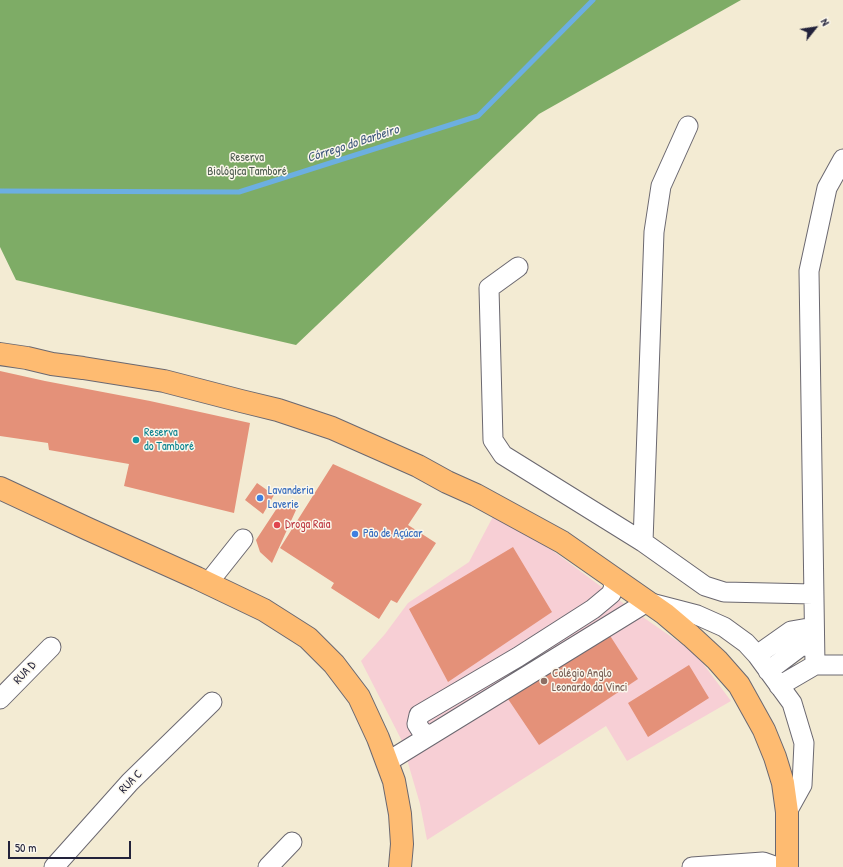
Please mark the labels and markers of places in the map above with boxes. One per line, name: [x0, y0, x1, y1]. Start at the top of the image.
place label: Reserva do Tamboré: [144, 426, 194, 454]
marker: Reserva do Tamboré: [131, 435, 141, 445]
place label: Lavanderia Laverie: [268, 484, 314, 512]
marker: Lavanderia Laverie: [255, 493, 265, 503]
place label: Droga Raia: [285, 518, 331, 532]
marker: Droga Raia: [272, 520, 282, 530]
place label: Pão de Açúcar: [363, 527, 423, 541]
marker: Pão de Açúcar: [350, 529, 360, 539]
place label: Colégio Anglo Leonardo da Vinci: [552, 667, 627, 695]
marker: Colégio Anglo Leonardo da Vinci: [539, 676, 549, 686]

